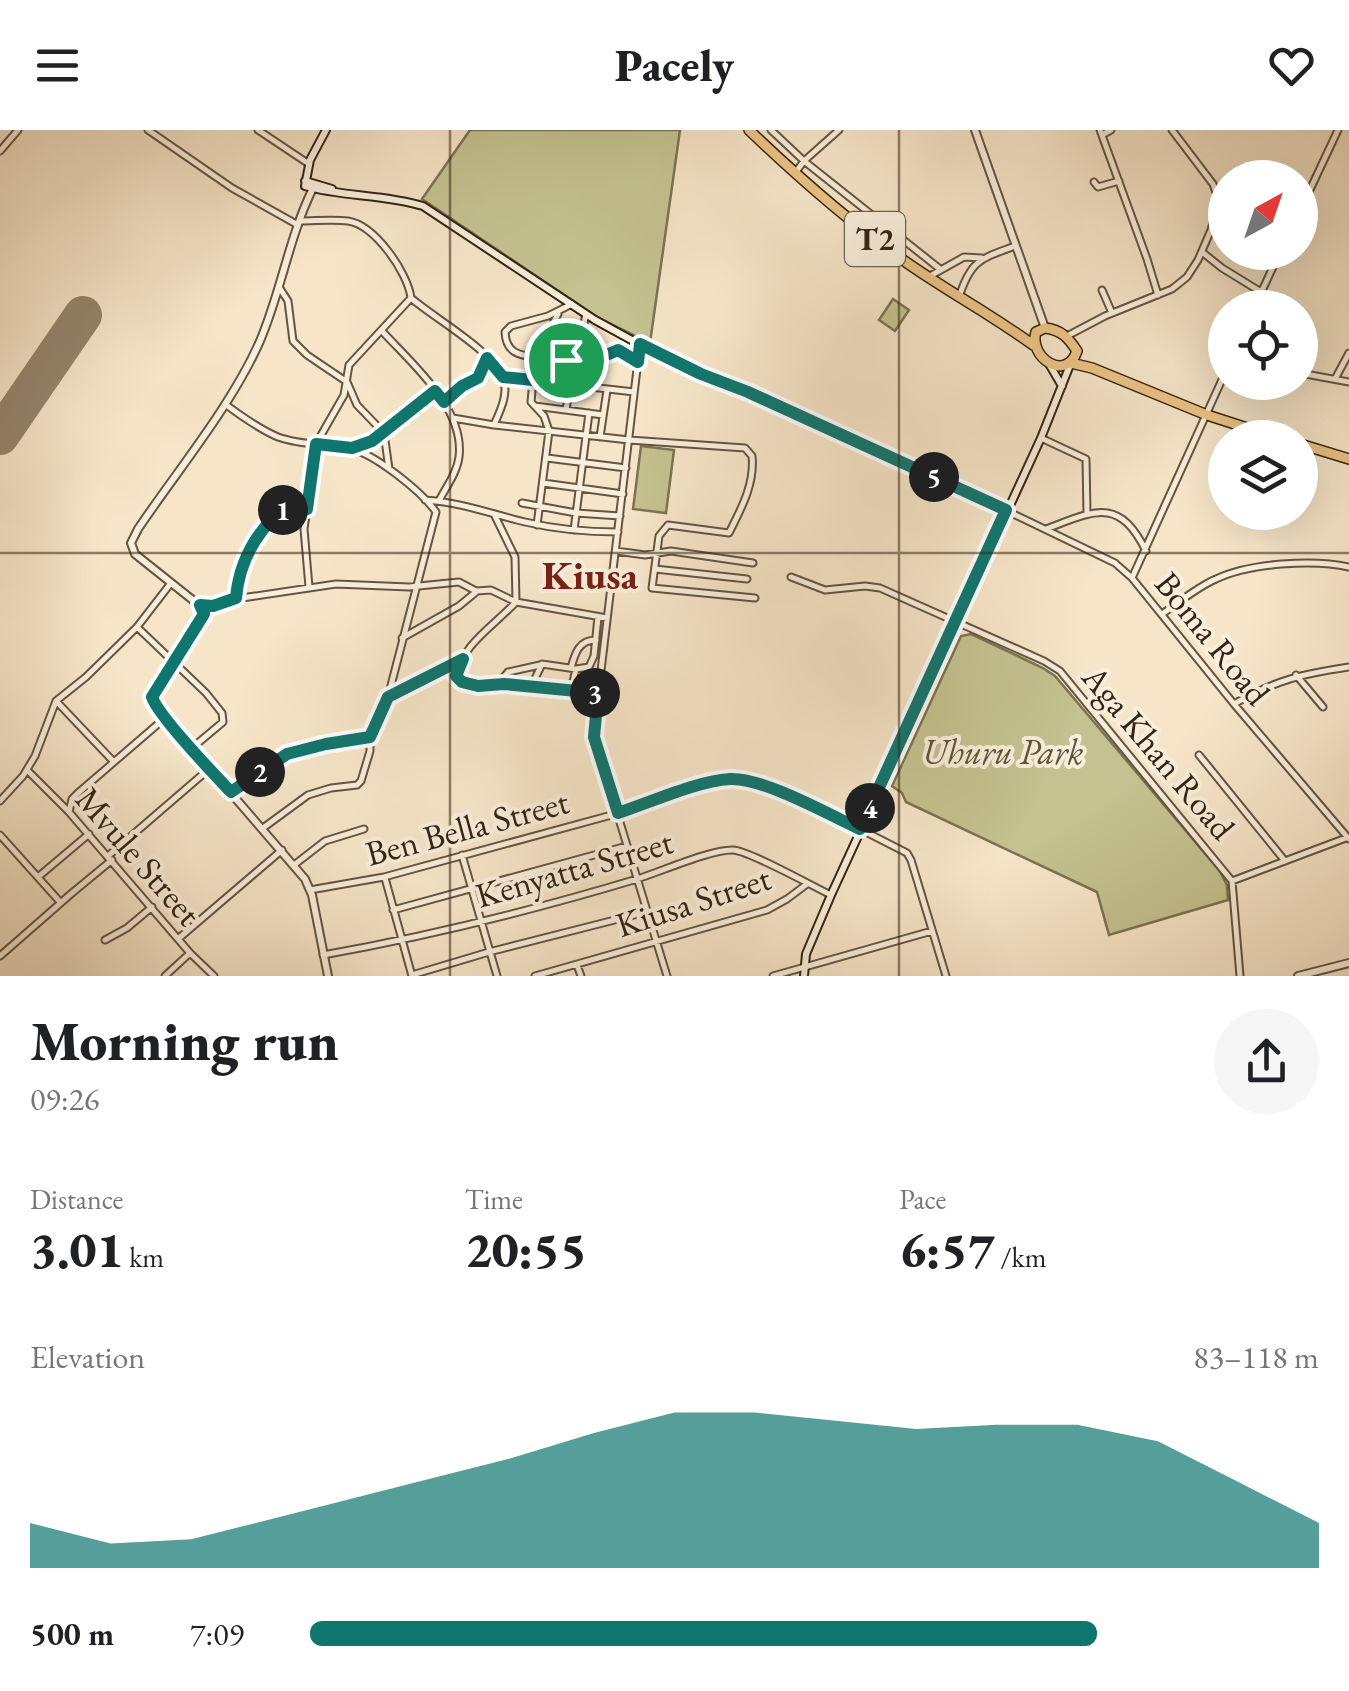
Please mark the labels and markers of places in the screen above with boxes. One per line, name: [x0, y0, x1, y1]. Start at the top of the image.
pin: [524, 318, 609, 403]
pin: 5: [909, 452, 959, 502]
pin: 1: [258, 485, 308, 535]
pin: 3: [570, 668, 620, 718]
pin: 2: [235, 747, 285, 797]
pin: 4: [845, 783, 895, 833]

